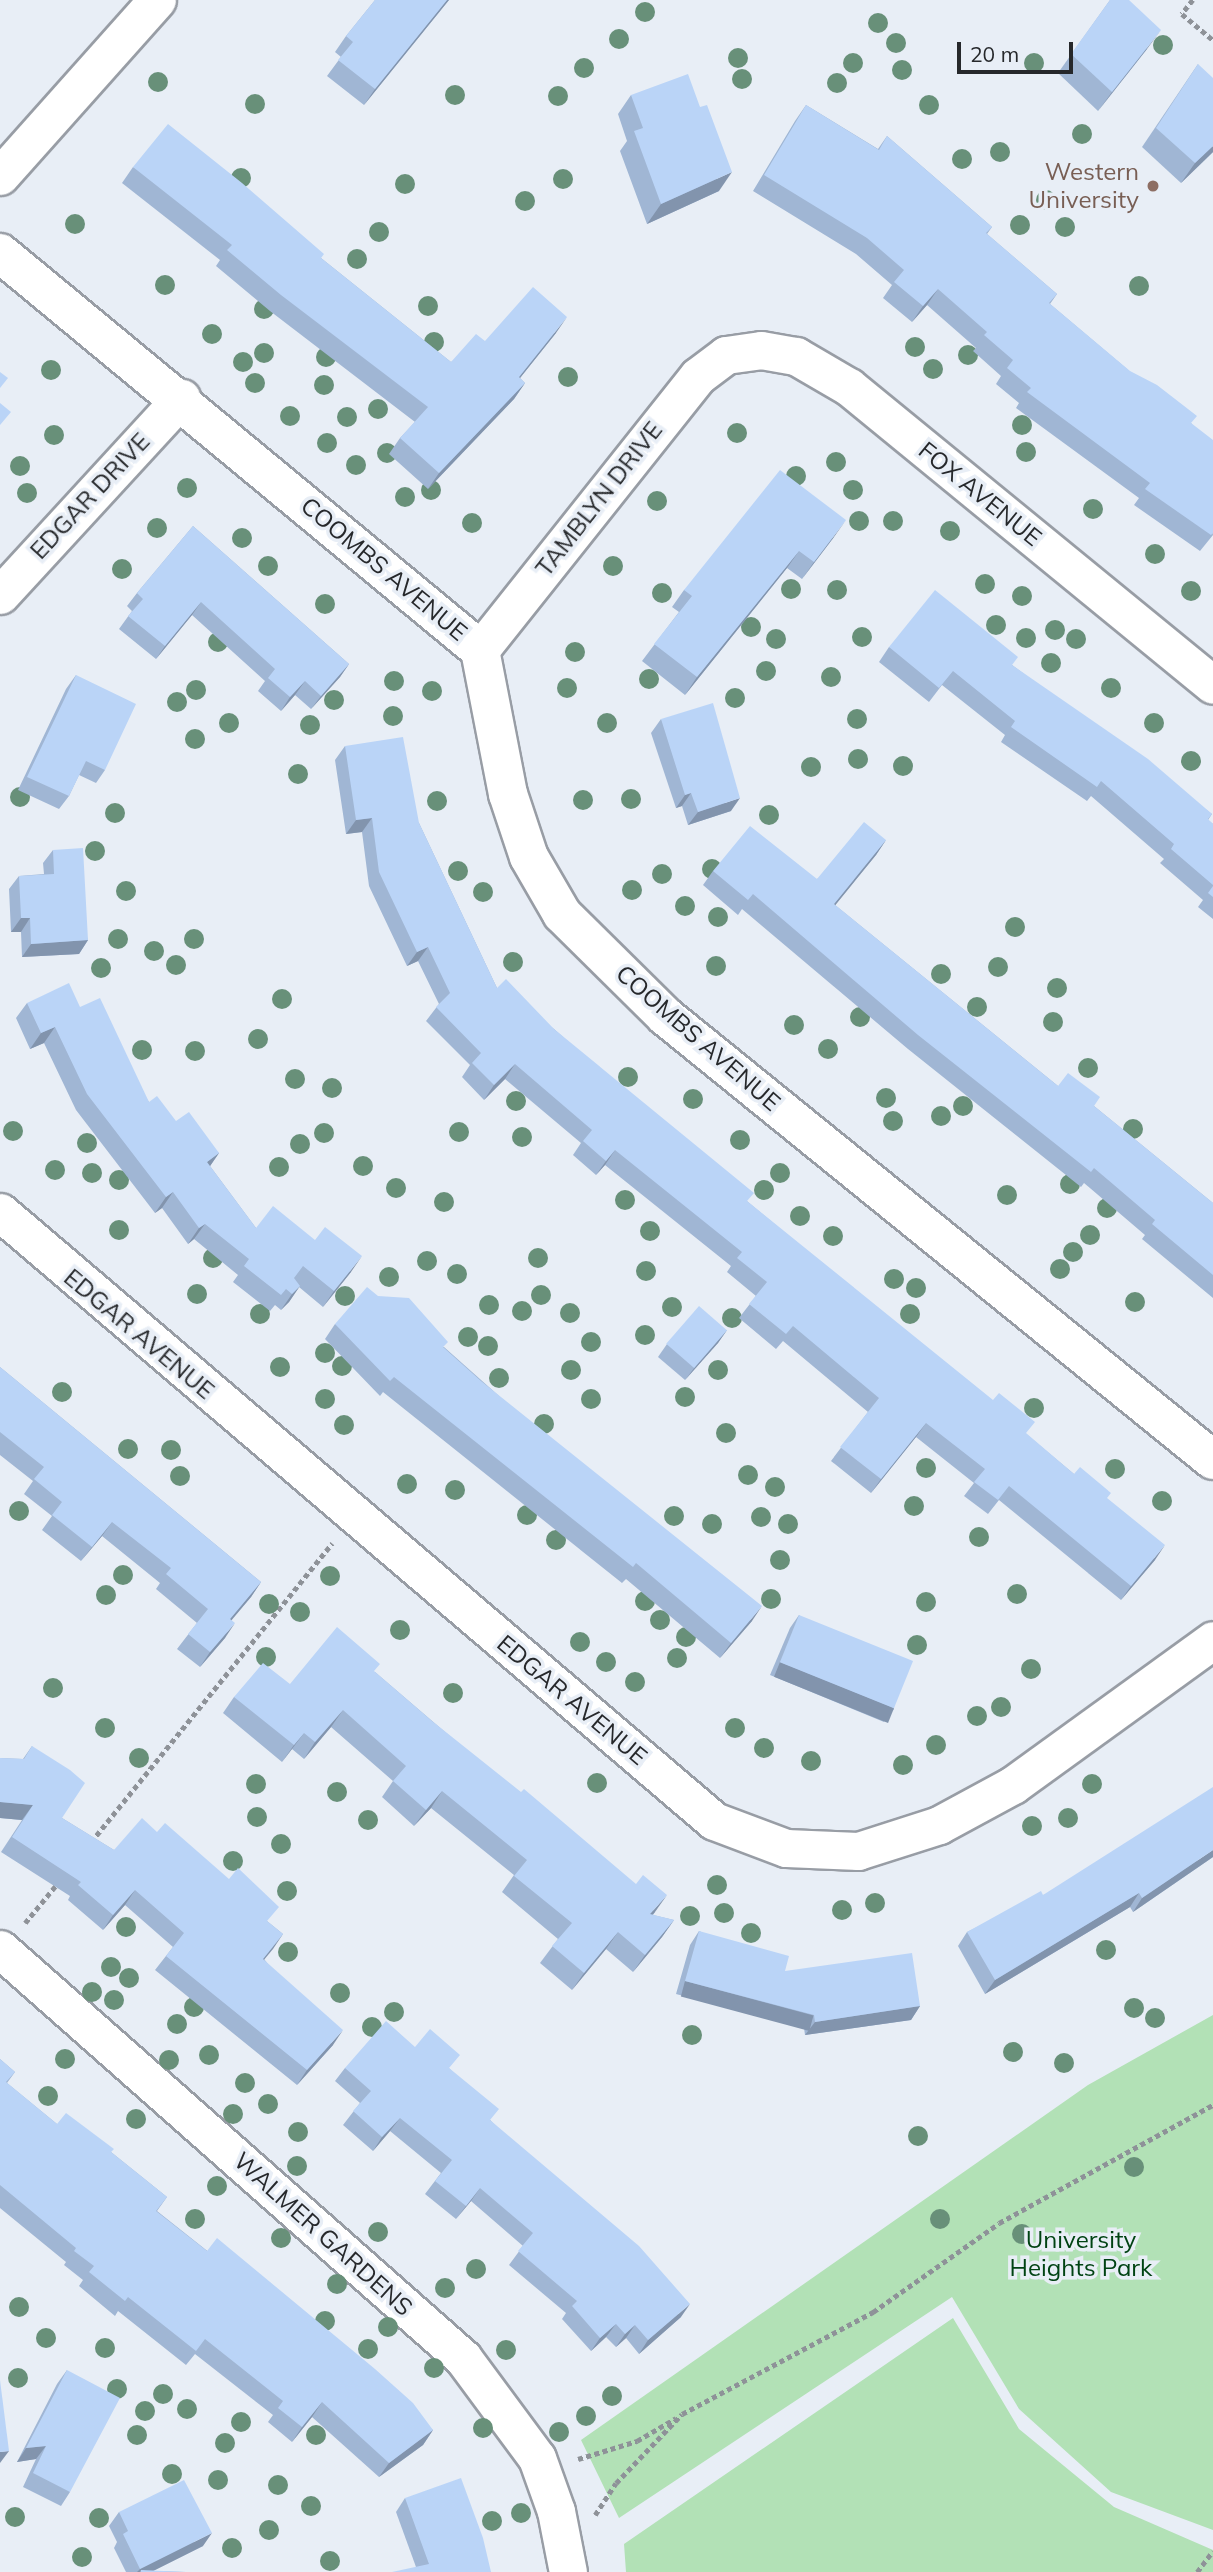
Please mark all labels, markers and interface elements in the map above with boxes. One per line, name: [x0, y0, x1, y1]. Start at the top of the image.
scale bar: [961, 28, 1076, 72]
text: 20 m: [970, 41, 1019, 67]
place label: Western University: [1029, 158, 1139, 214]
marker: Western University: [1145, 178, 1161, 194]
street label: TAMBLYN DRIVE: [530, 416, 668, 582]
street label: EDGAR DRIVE: [24, 427, 156, 565]
street label: FOX AVENUE: [913, 436, 1047, 552]
street label: COOMBS AVENUE: [295, 491, 473, 647]
street label: COOMBS AVENUE: [610, 959, 786, 1117]
street label: EDGAR AVENUE: [58, 1263, 220, 1405]
street label: EDGAR AVENUE: [491, 1629, 653, 1771]
street label: WALMER GARDENS: [228, 2146, 418, 2322]
park label: University Heights Park: [1010, 2226, 1152, 2282]

